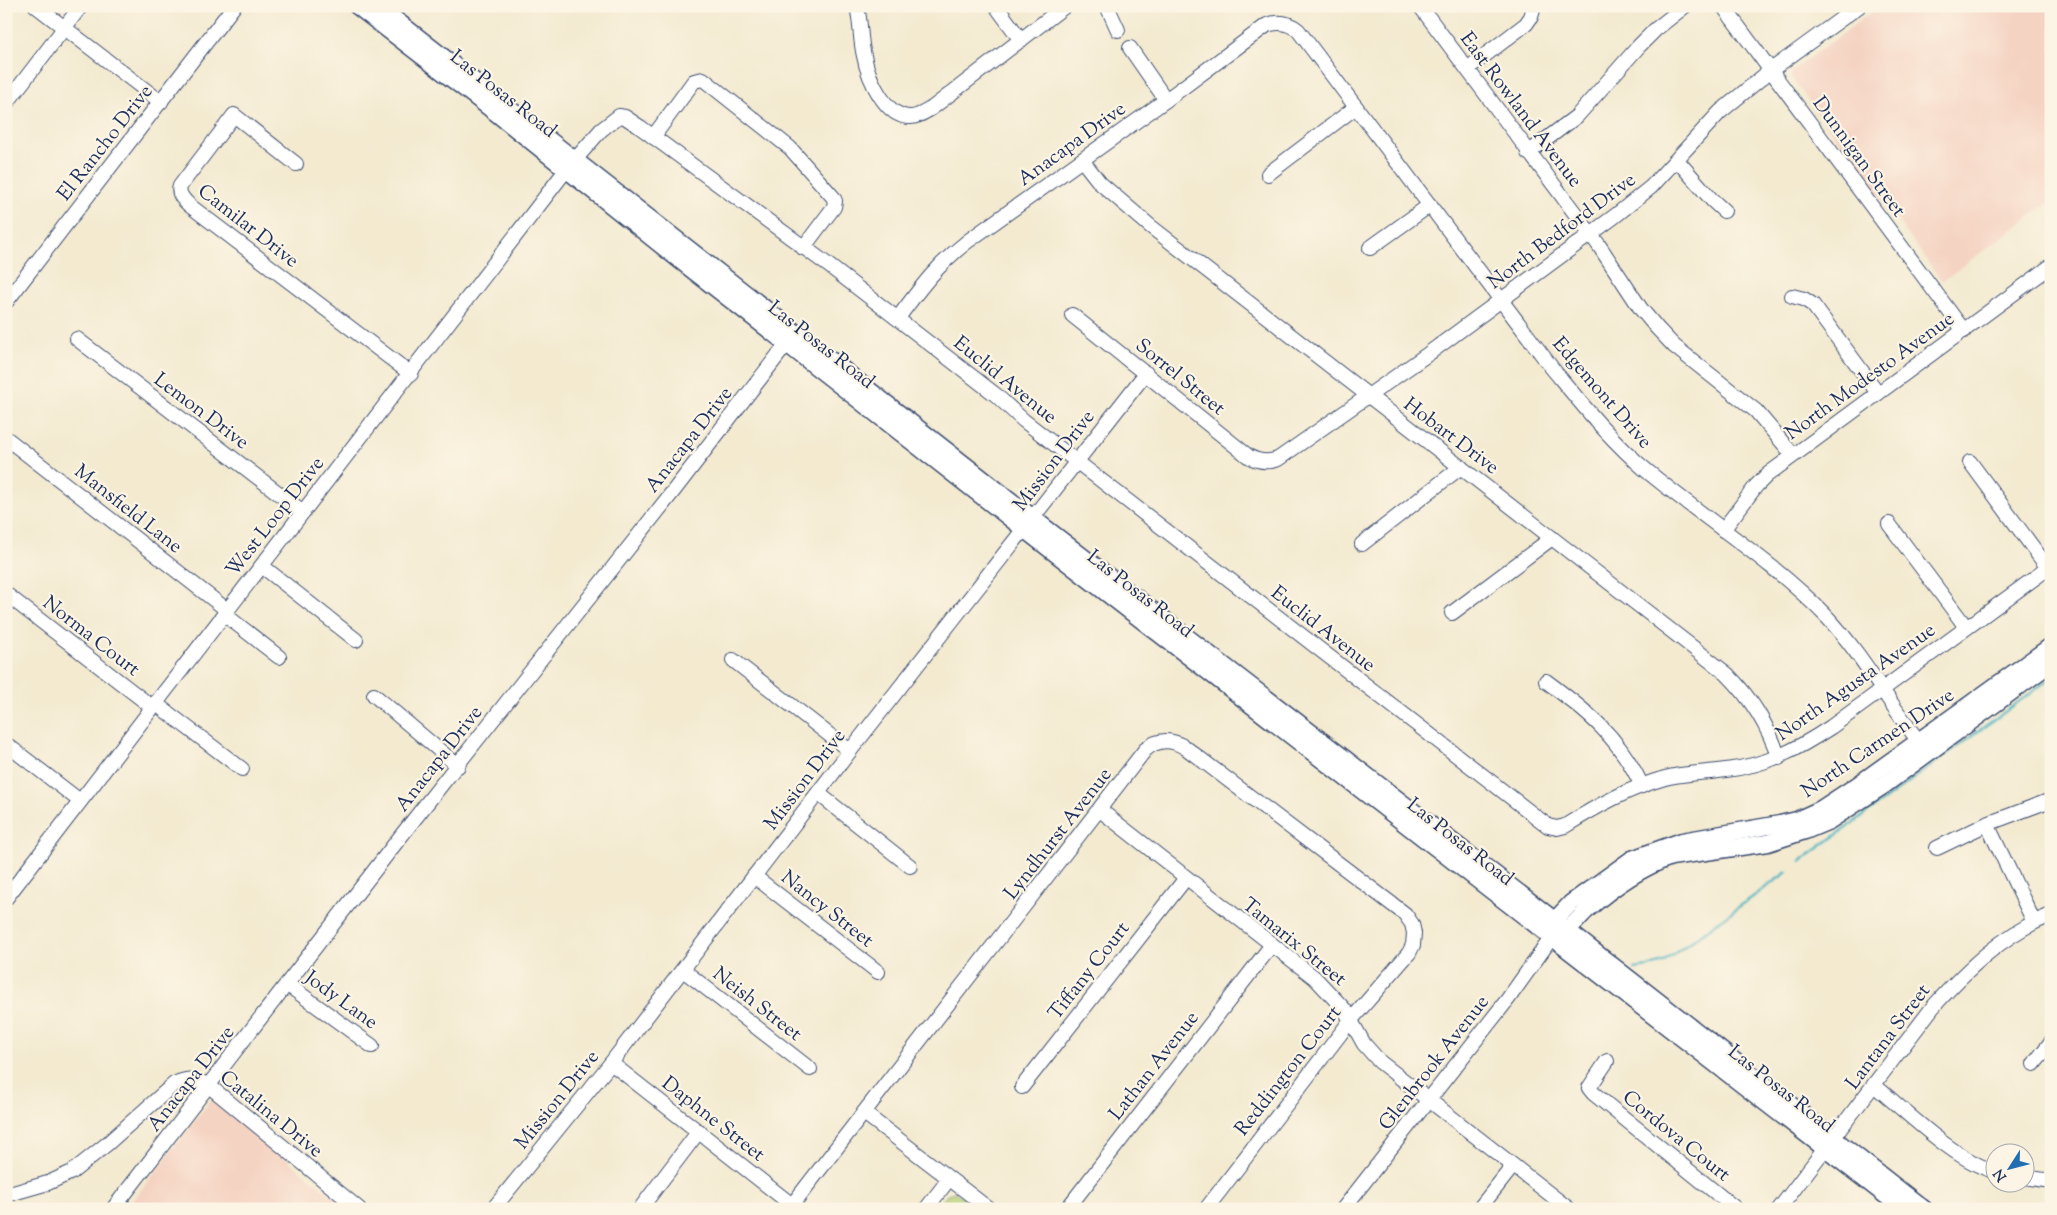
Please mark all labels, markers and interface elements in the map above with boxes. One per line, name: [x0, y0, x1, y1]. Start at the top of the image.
street label: East Rowland Avenue: [1452, 27, 1588, 194]
street label: Las Posas Road: [443, 44, 562, 146]
street label: El Rancho Drive: [51, 79, 161, 208]
street label: Dunnigan Street: [1804, 91, 1912, 224]
street label: Anacapa Drive: [1012, 96, 1133, 194]
street label: North Bedford Drive: [1482, 167, 1643, 297]
street label: Camilar Drive: [191, 178, 304, 276]
street label: Las Posas Road: [761, 295, 880, 397]
street label: North Modesto Avenue: [1780, 306, 1961, 448]
street label: Euclid Avenue: [946, 330, 1063, 432]
street label: Edgemont Drive: [1544, 331, 1658, 456]
street label: Sorrel Street: [1128, 333, 1231, 423]
street label: Lemon Drive: [147, 366, 254, 458]
street label: Anacapa Drive: [639, 381, 741, 500]
street label: Hobart Drive: [1397, 391, 1504, 483]
street label: Mission Drive: [1007, 405, 1103, 518]
street label: West Loop Drive: [220, 451, 332, 584]
street label: Mansfield Lane: [67, 458, 188, 562]
street label: Las Posas Road: [1080, 544, 1199, 646]
street label: Euclid Avenue: [1264, 580, 1381, 680]
street label: Norma Court: [36, 590, 145, 684]
street label: North Agusta Avenue: [1771, 617, 1942, 749]
street label: North Carmen Drive: [1796, 682, 1961, 806]
street label: Anacapa Drive: [389, 700, 491, 819]
street label: Mission Drive: [758, 724, 854, 837]
street label: Lyndhurst Avenue: [998, 762, 1120, 907]
street label: Las Posas Road: [1400, 792, 1519, 894]
street label: Nancy Street: [774, 864, 879, 956]
street label: Tamarix Street: [1235, 892, 1352, 994]
street label: Tiffany Court: [1042, 916, 1138, 1027]
street label: Neish Street: [706, 961, 807, 1049]
street label: Jody Lane: [297, 964, 383, 1038]
street label: Lantana Street: [1840, 978, 1939, 1097]
street label: Glenbrook Avenue: [1373, 990, 1497, 1137]
street label: Reddington Court: [1229, 1000, 1349, 1143]
street label: Lathan Avenue: [1103, 1006, 1207, 1127]
street label: Anacapa Drive: [141, 1020, 243, 1139]
street label: Las Posas Road: [1721, 1039, 1840, 1141]
street label: Mission Drive: [509, 1045, 607, 1157]
street label: Catalina Drive: [212, 1064, 328, 1166]
street label: Daphne Street: [654, 1070, 771, 1170]
street label: Cordova Court: [1615, 1084, 1736, 1190]
north arrow: [1984, 1142, 2034, 1192]
text: N: [1990, 1164, 2012, 1185]

